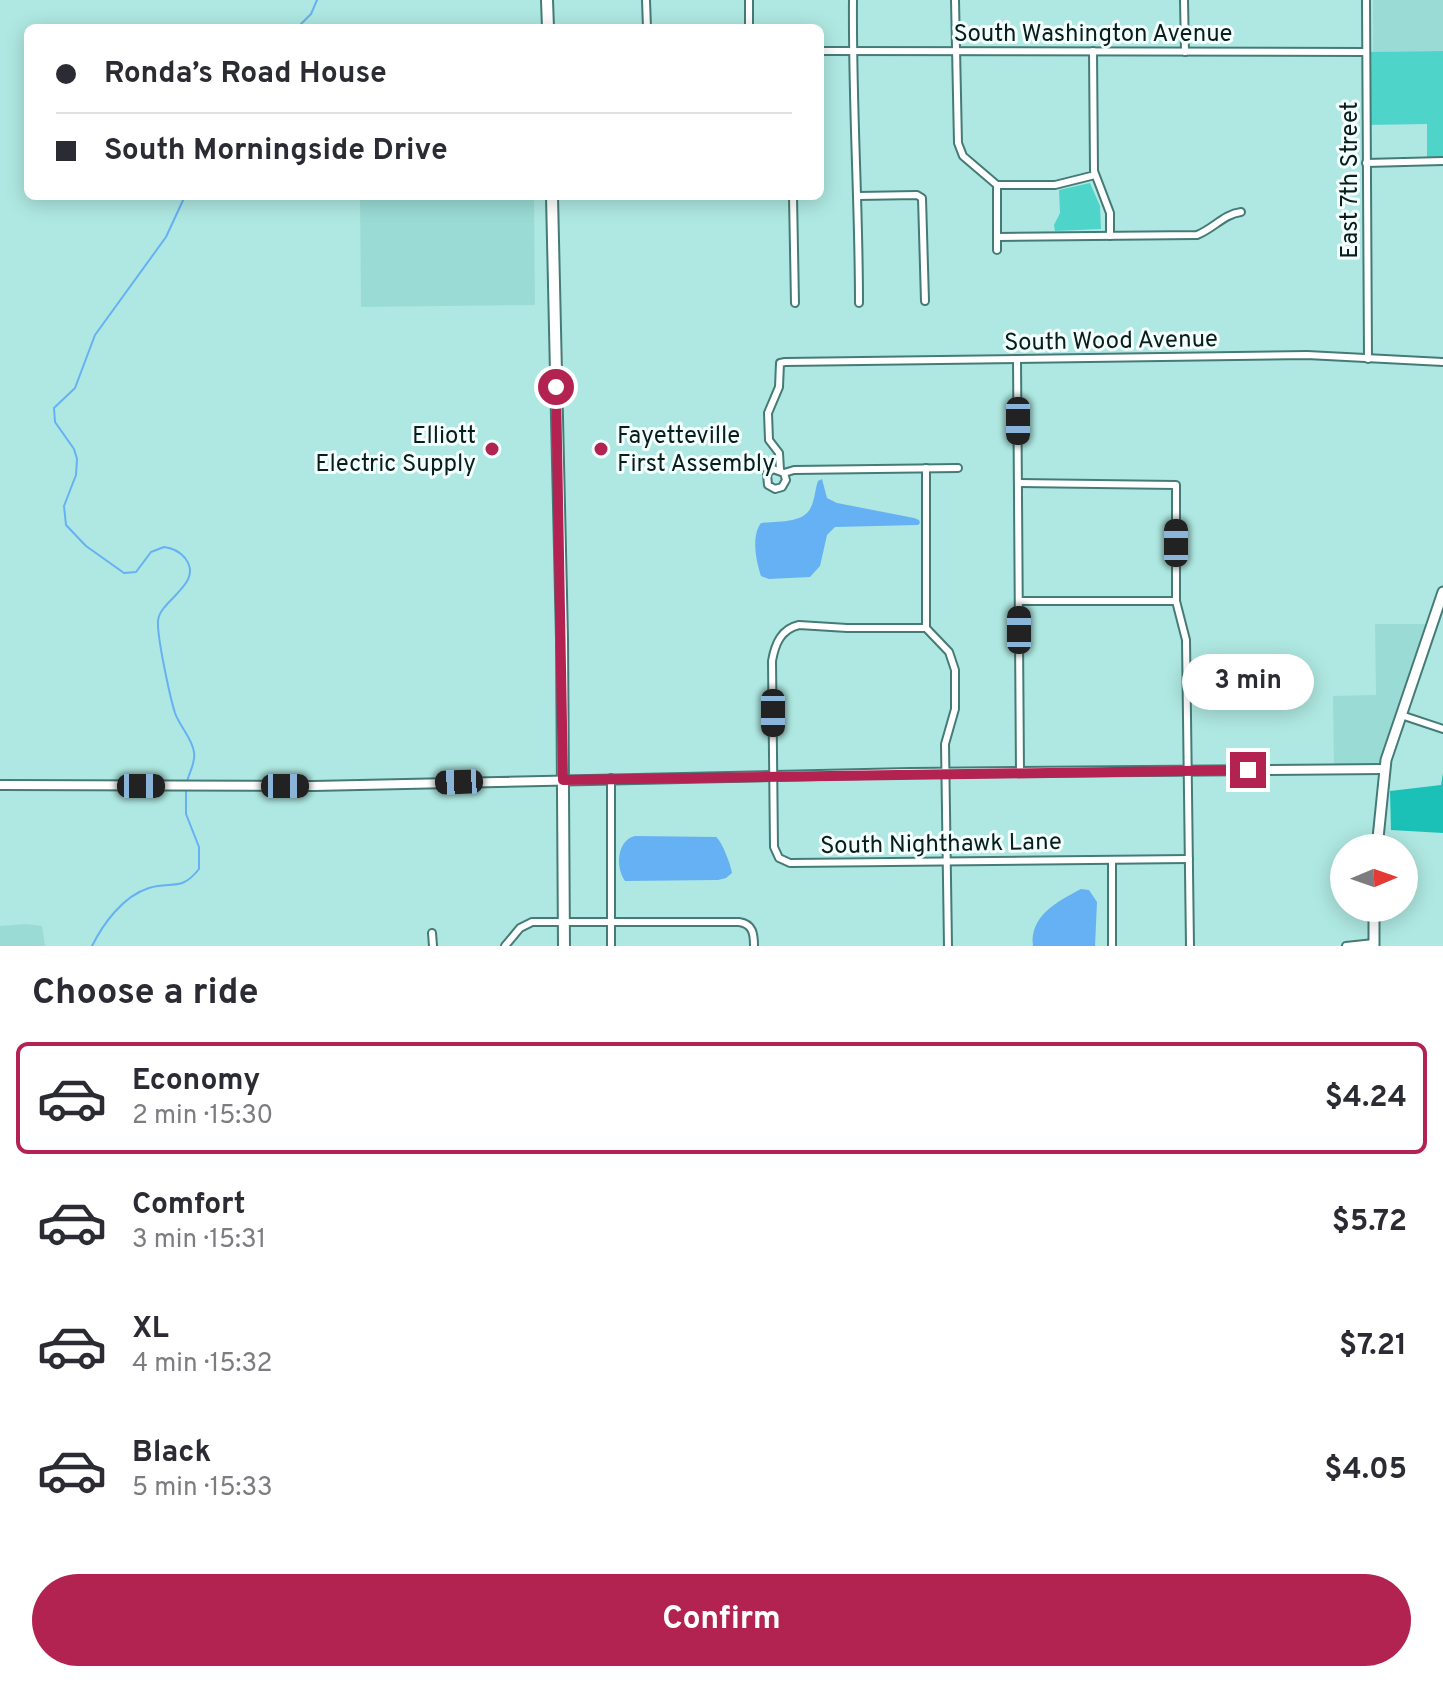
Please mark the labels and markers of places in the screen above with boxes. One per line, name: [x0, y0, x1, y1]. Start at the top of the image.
place label: Elliott Electric Supply: [315, 422, 476, 480]
place label: Fayetteville First Assembly: [617, 422, 775, 480]
marker: Elliott Electric Supply: [483, 440, 501, 458]
marker: Fayetteville First Assembly: [592, 440, 610, 458]

